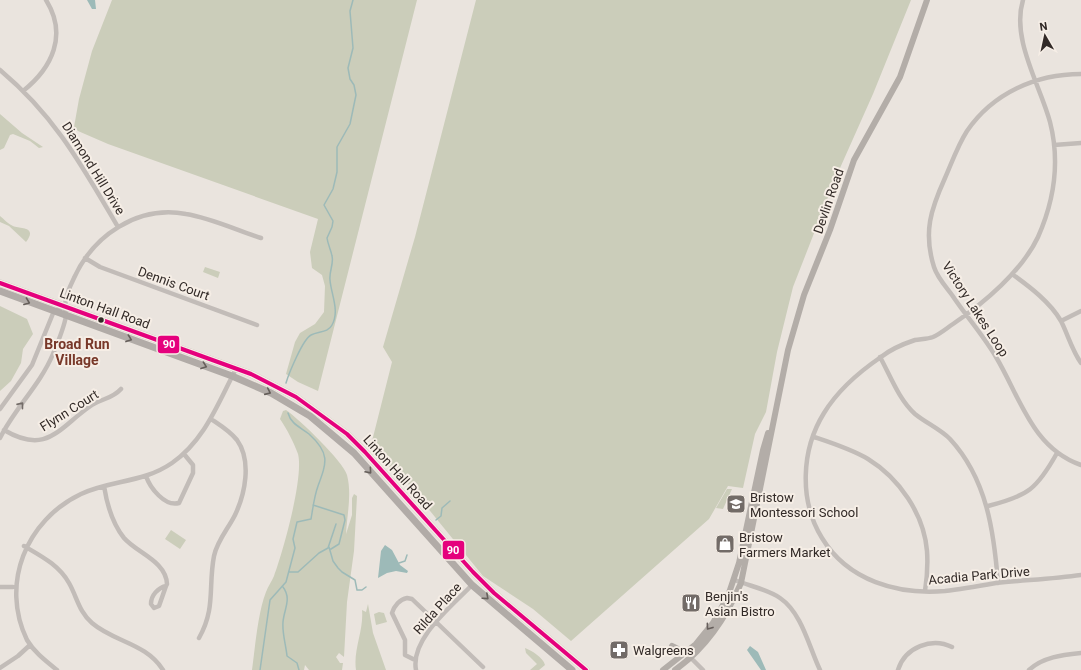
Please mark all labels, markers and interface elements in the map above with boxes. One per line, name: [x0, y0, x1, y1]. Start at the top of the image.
north arrow: [1025, 16, 1065, 56]
text: N: [1039, 20, 1049, 34]
street label: Diamond Hill Drive: [59, 119, 128, 217]
street label: Devlin Road: [810, 166, 847, 236]
street label: Victory Lakes Loop: [939, 259, 1012, 360]
street label: Dennis Court: [136, 264, 212, 303]
street label: Linton Hall Road: [58, 285, 152, 332]
one-way arrow: [24, 297, 31, 305]
unlabelled marker: [96, 315, 106, 325]
one-way arrow: [125, 334, 132, 342]
line badge: 90: [157, 335, 180, 354]
district label: Broad Run Village: [44, 336, 110, 368]
text: 90: [163, 338, 175, 351]
one-way arrow: [200, 361, 207, 370]
street label: Flynn Court: [37, 387, 101, 434]
one-way arrow: [264, 387, 271, 395]
one-way arrow: [16, 403, 23, 410]
street label: Linton Hall Road: [360, 432, 435, 513]
one-way arrow: [365, 466, 372, 474]
place label: Bristow Montessori School: [750, 490, 858, 520]
school or university icon: Bristow Montessori School: [725, 493, 747, 515]
place label: Bristow Farmers Market: [739, 530, 831, 560]
shop icon: Bristow Farmers Market: [714, 533, 736, 555]
line badge: 90: [442, 540, 465, 560]
text: 90: [447, 544, 459, 557]
street label: Acadia Park Drive: [928, 564, 1030, 587]
street label: Rilda Place: [410, 579, 464, 637]
place label: Benjin's Asian Bistro: [705, 589, 775, 619]
restaurant icon: Benjin's Asian Bistro: [680, 592, 702, 614]
one-way arrow: [481, 593, 489, 600]
one-way arrow: [707, 623, 714, 630]
pharmacy icon: Walgreens: [608, 639, 630, 661]
place label: Walgreens: [633, 643, 694, 658]

